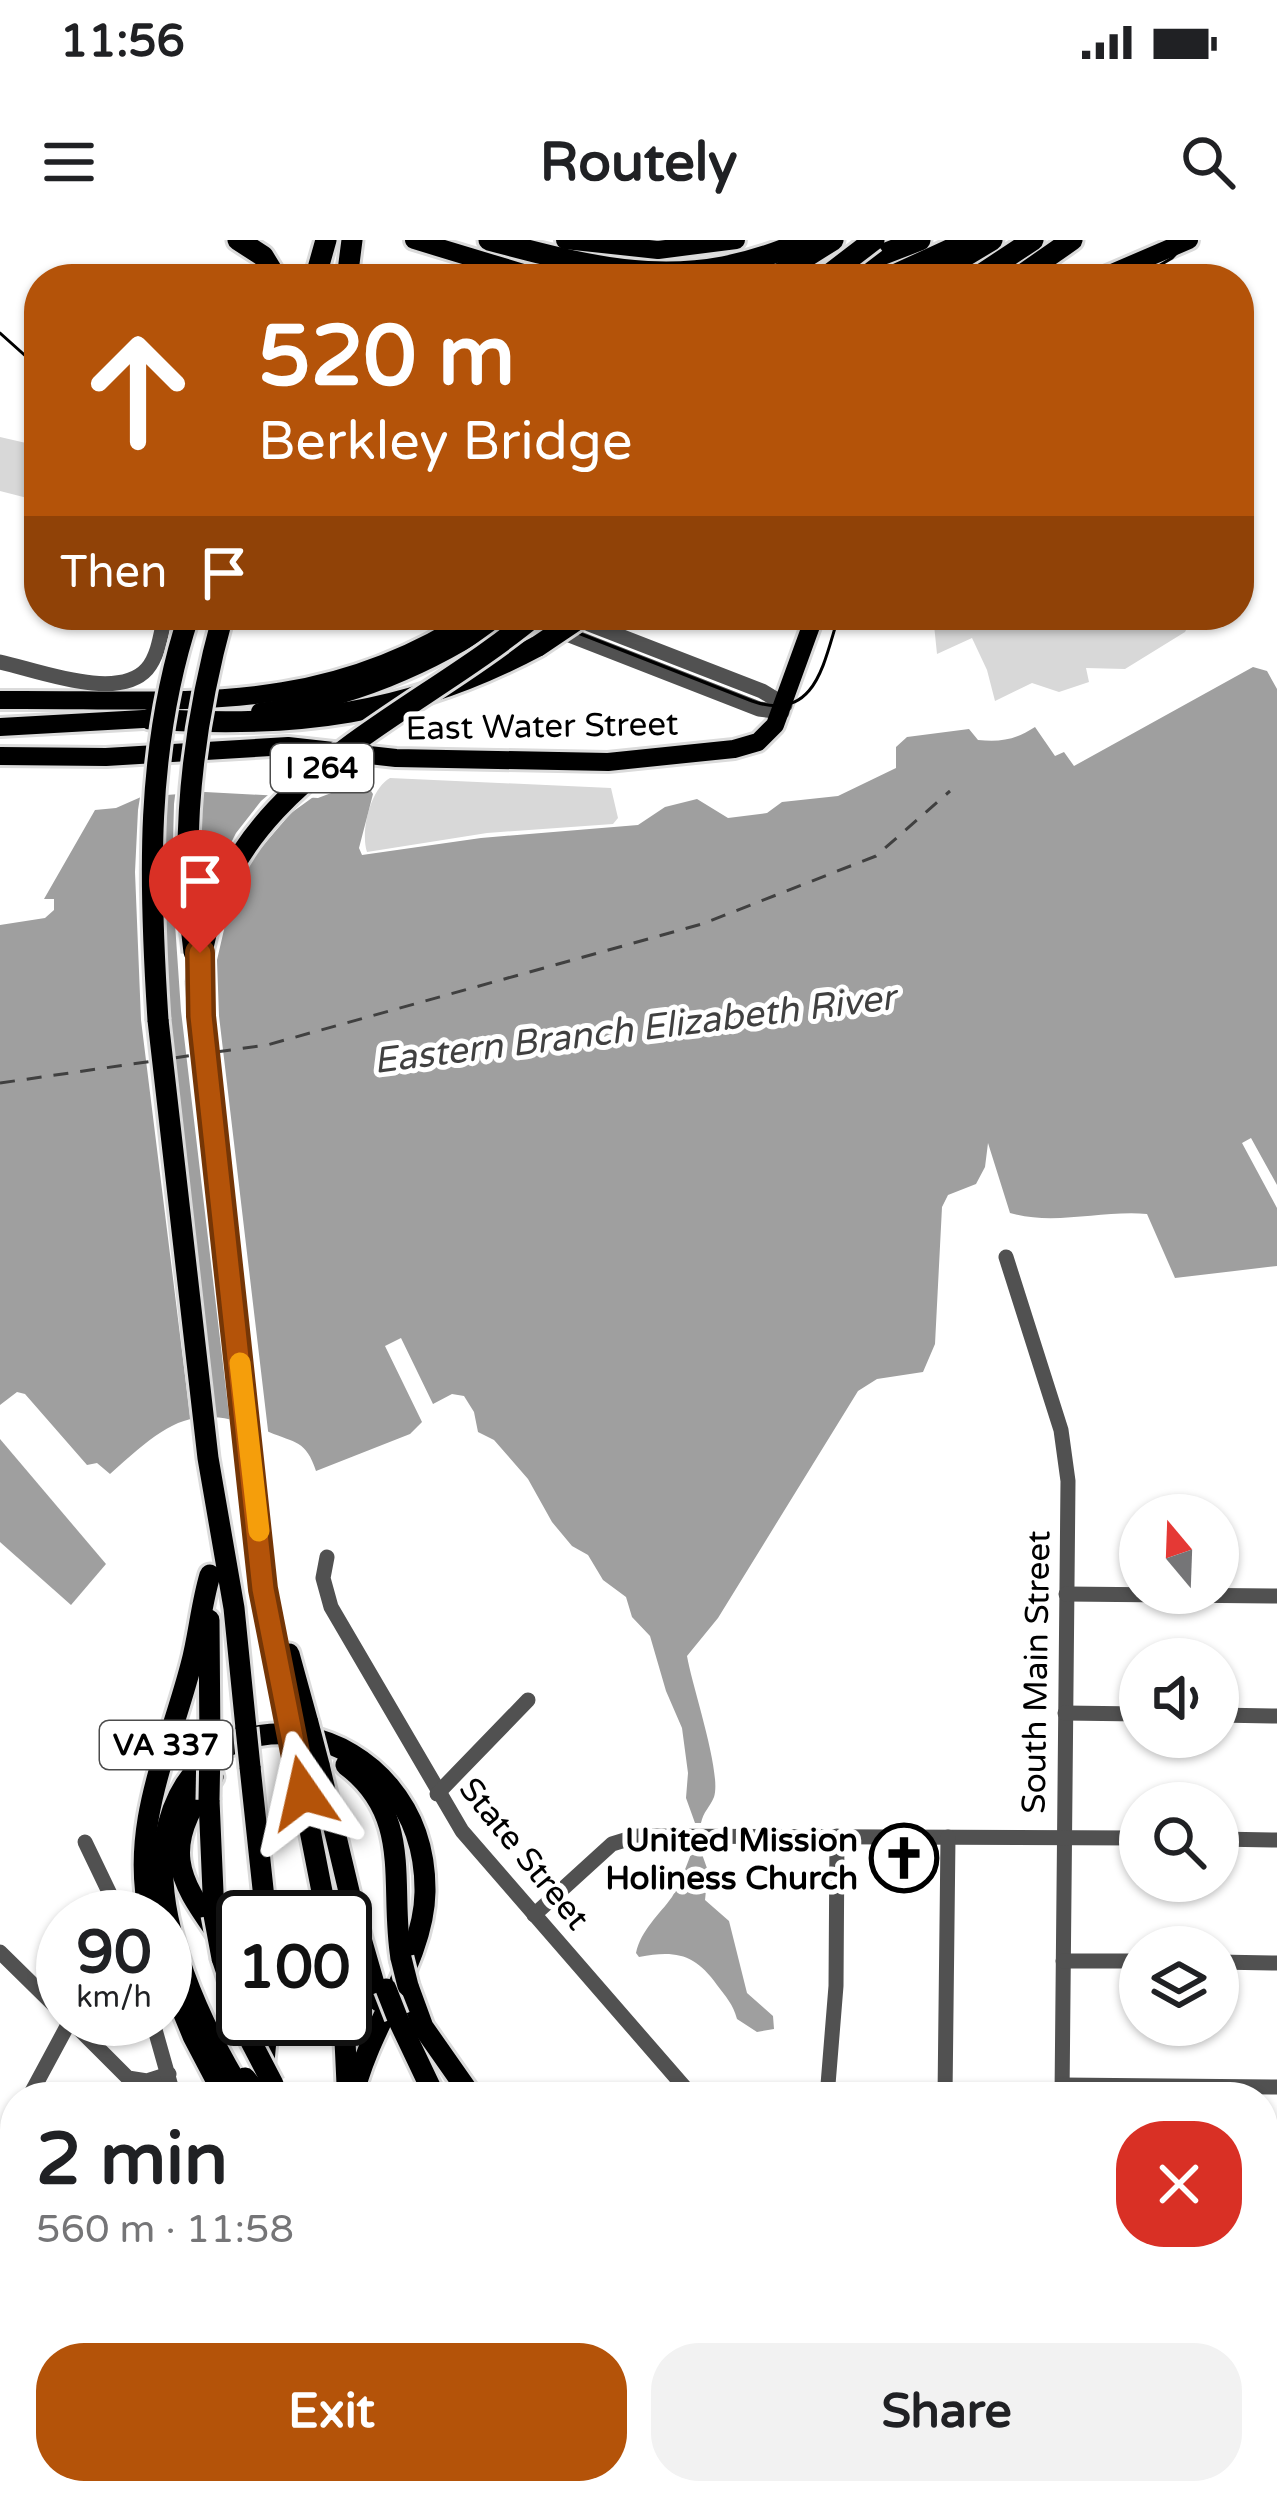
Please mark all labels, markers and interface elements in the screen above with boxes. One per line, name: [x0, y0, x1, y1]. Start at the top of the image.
text: 11:56: [60, 15, 185, 69]
icon: menu: [36, 129, 102, 195]
icon: search: [1175, 129, 1241, 195]
text: Routely: [540, 130, 737, 195]
text: 520 m: [258, 307, 515, 408]
icon: ahead: [60, 312, 216, 468]
text: Berkley Bridge: [258, 409, 633, 474]
icon: arrive: [191, 540, 257, 606]
text: Then: [60, 546, 167, 600]
street label: East Water Street: [405, 705, 679, 748]
road number: I 264: [271, 744, 373, 792]
pin: [149, 830, 251, 953]
icon: arrive: [167, 848, 233, 914]
water label: Eastern Branch Elizabeth River: [371, 976, 901, 1083]
north arrow: [1119, 1494, 1239, 1614]
map controls: [1119, 1494, 1239, 2046]
street label: South Main Street: [1015, 1530, 1058, 1814]
button: sound: [1119, 1638, 1239, 1758]
road number: VA 337: [100, 1721, 232, 1769]
position arrow: [240, 1730, 366, 1856]
street label: State Street: [451, 1770, 597, 1938]
button: search: [1119, 1782, 1239, 1902]
place label: United Mission Holiness Church: [605, 1821, 858, 1898]
church icon: United Mission Holiness Church: [869, 1823, 939, 1893]
speed limit sign: 100: [216, 1890, 372, 2046]
text: 90: [76, 1917, 152, 1989]
button: layers: [1119, 1926, 1239, 2046]
text: km/h: [76, 1979, 152, 2016]
text: 2 min: [36, 2117, 228, 2204]
button: close: [1116, 2121, 1242, 2247]
text: 560 m · 11:58: [36, 2206, 294, 2253]
button: Exit: [36, 2343, 627, 2481]
button: Share: [651, 2343, 1242, 2481]

